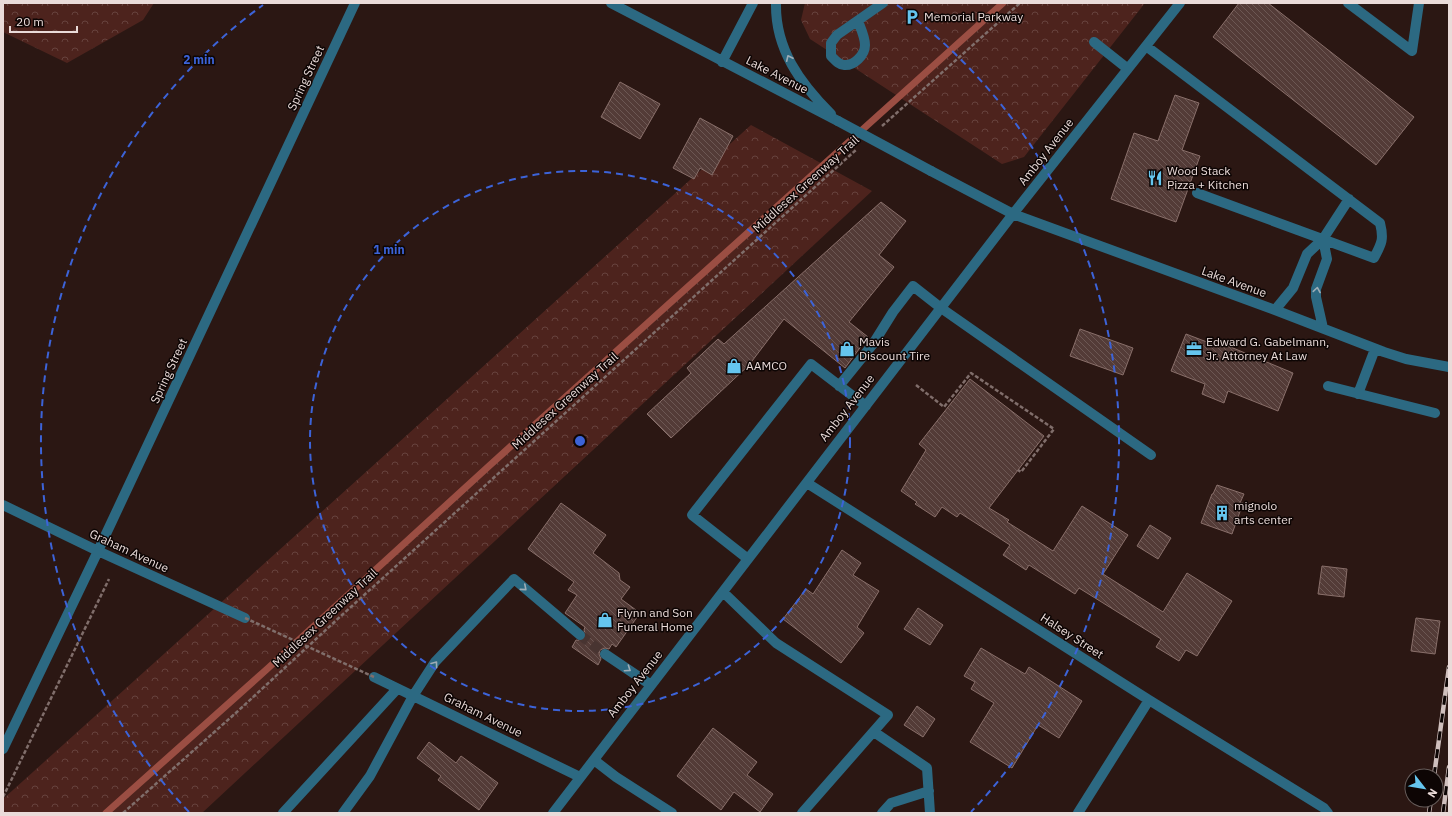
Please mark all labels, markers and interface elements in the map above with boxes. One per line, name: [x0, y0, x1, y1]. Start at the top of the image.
scale bar: [10, 8, 77, 34]
parking icon: Memorial Parkway: [903, 8, 921, 26]
place label: Memorial Parkway: [924, 9, 1023, 24]
text: 20 m: [16, 14, 44, 29]
street label: Spring Street: [284, 43, 327, 113]
text: 2 min: [183, 52, 215, 67]
street label: Lake Avenue: [744, 52, 811, 97]
one-way arrow: [786, 55, 794, 63]
street label: Amboy Avenue: [1015, 115, 1077, 188]
street label: Middlesex Greenway Trail: [749, 132, 862, 235]
place label: Wood Stack Pizza + Kitchen: [1167, 163, 1249, 192]
restaurant icon: Wood Stack Pizza + Kitchen: [1146, 169, 1164, 187]
text: 1 min: [373, 242, 405, 257]
street label: Lake Avenue: [1200, 263, 1269, 300]
one-way arrow: [1312, 287, 1321, 293]
place label: Mavis Discount Tire: [859, 334, 930, 363]
place label: Edward G. Gabelmann, Jr. Attorney At Law: [1206, 334, 1329, 363]
street label: Spring Street: [147, 336, 190, 406]
shop icon: Mavis Discount Tire: [838, 340, 856, 358]
office icon: Edward G. Gabelmann, Jr. Attorney At Law: [1185, 340, 1203, 358]
street label: Middlesex Greenway Trail: [508, 349, 621, 452]
shop icon: AAMCO: [725, 357, 743, 375]
place label: AAMCO: [746, 358, 787, 373]
street label: Amboy Avenue: [816, 371, 878, 444]
centre of rings: [573, 434, 587, 448]
place label: mignolo arts center: [1234, 498, 1293, 527]
building icon: mignolo arts center: [1213, 504, 1231, 522]
street label: Graham Avenue: [87, 526, 172, 576]
street label: Middlesex Greenway Trail: [269, 565, 380, 670]
one-way arrow: [519, 583, 527, 590]
place label: Flynn and Son Funeral Home: [617, 605, 693, 634]
street label: Halsey Street: [1038, 610, 1107, 662]
shop icon: Flynn and Son Funeral Home: [596, 611, 614, 629]
street label: Amboy Avenue: [604, 647, 666, 720]
one-way arrow: [430, 661, 437, 668]
one-way arrow: [624, 664, 631, 672]
street label: Graham Avenue: [441, 689, 525, 740]
north arrow: [1404, 768, 1444, 808]
text: N: [1425, 786, 1441, 800]

